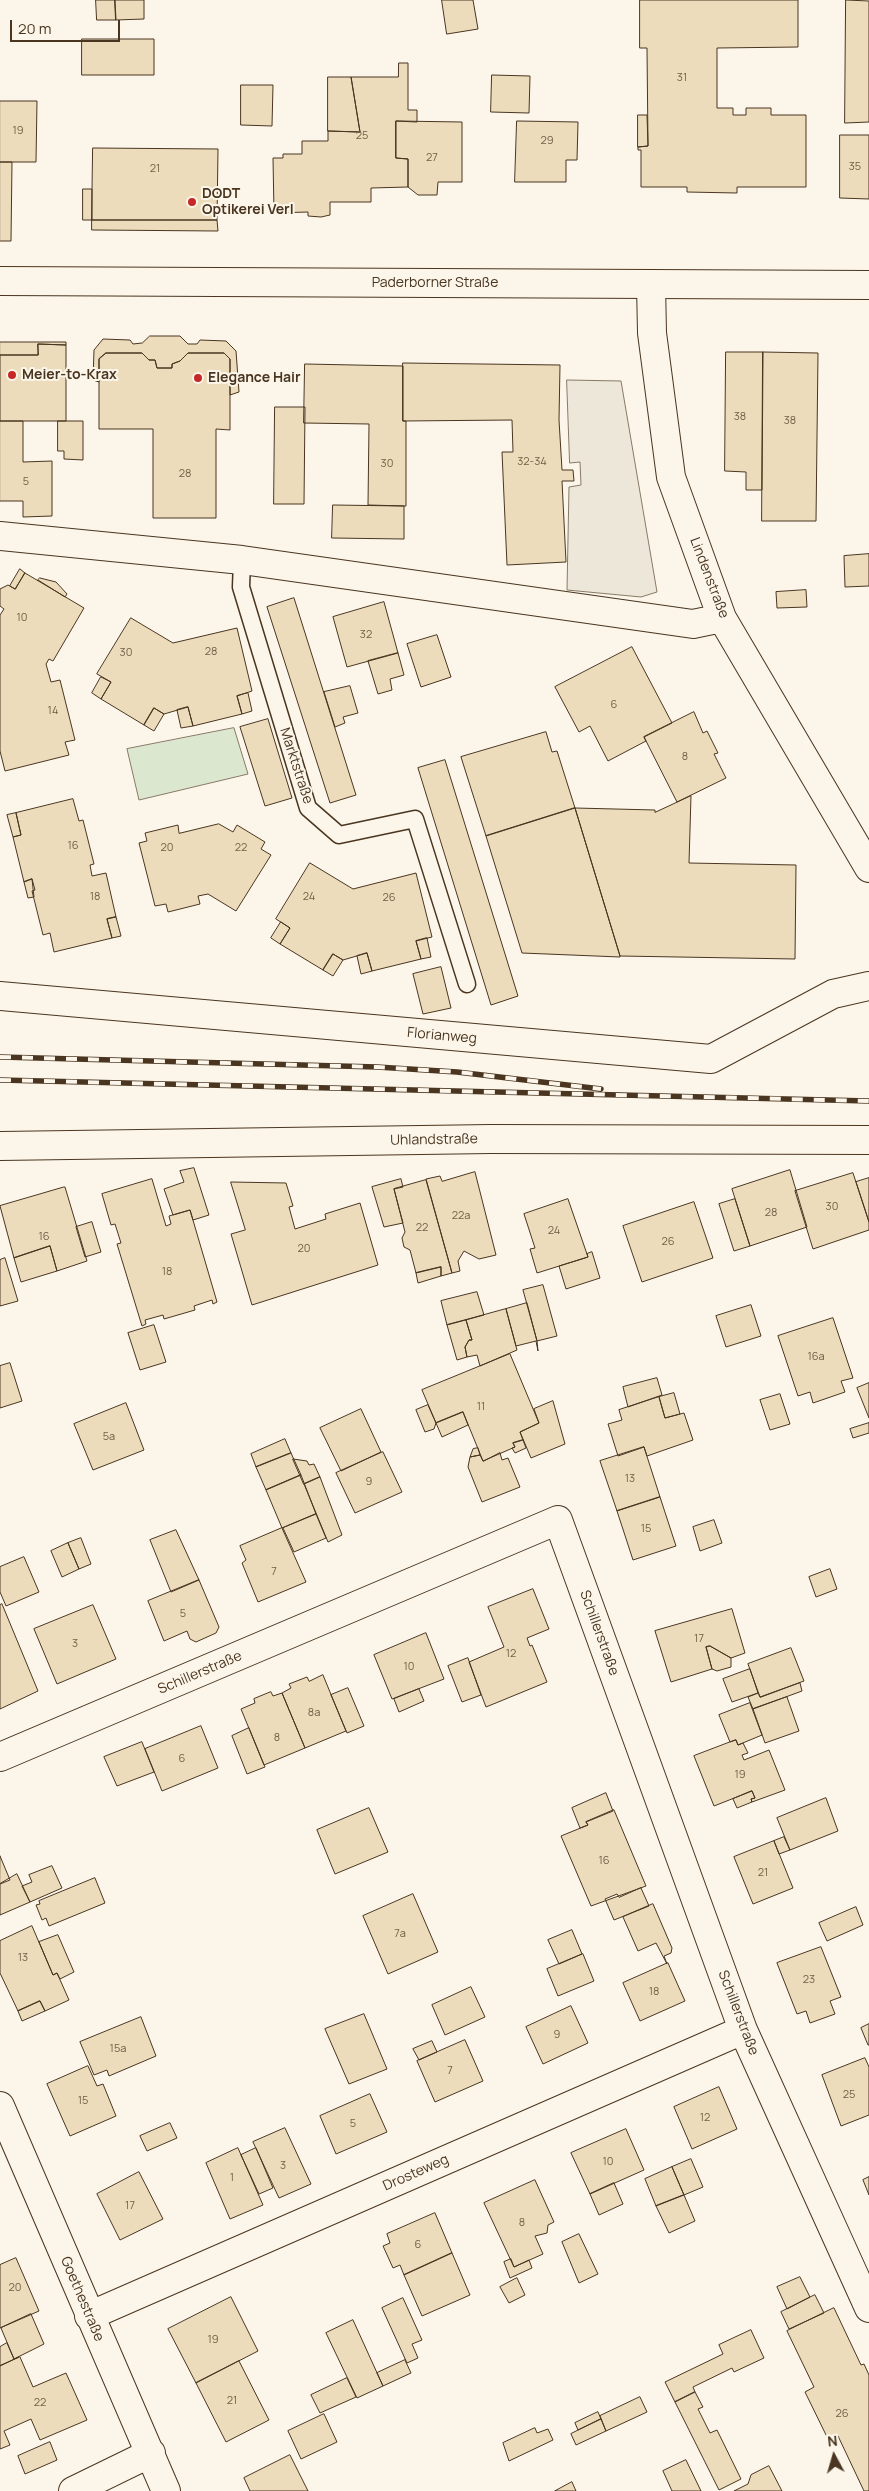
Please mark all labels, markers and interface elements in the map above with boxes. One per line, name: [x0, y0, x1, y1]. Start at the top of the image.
scale bar: [12, 10, 122, 42]
text: 20 m: [18, 18, 51, 39]
house number: 31: [677, 71, 687, 85]
house number: 19: [12, 124, 24, 138]
house number: 25: [356, 129, 368, 143]
house number: 29: [540, 134, 554, 148]
house number: 27: [426, 151, 438, 165]
house number: 35: [849, 160, 861, 174]
house number: 21: [150, 162, 160, 176]
place label: DODT Optikerei Verl: [202, 186, 294, 218]
marker: DODT Optikerei Verl: [186, 196, 198, 208]
street label: Paderborner Straße: [372, 275, 498, 291]
place label: Meier-to-Krax: [22, 367, 117, 383]
marker: Meier-to-Krax: [6, 369, 18, 381]
place label: Elegance Hair: [208, 370, 301, 386]
marker: Elegance Hair: [192, 372, 204, 384]
house number: 38: [734, 410, 746, 424]
house number: 38: [784, 414, 796, 428]
house number: 32-34: [517, 455, 547, 469]
house number: 30: [381, 457, 393, 471]
house number: 28: [179, 467, 191, 481]
house number: 5: [23, 475, 29, 489]
street label: Lindenstraße: [686, 535, 732, 621]
house number: 10: [17, 611, 27, 625]
house number: 32: [360, 628, 372, 642]
house number: 28: [205, 645, 217, 659]
house number: 30: [120, 646, 132, 660]
house number: 6: [611, 698, 617, 712]
house number: 14: [48, 704, 58, 718]
street label: Marktstraße: [276, 726, 316, 806]
house number: 8: [682, 750, 688, 764]
house number: 16: [67, 839, 79, 853]
house number: 20: [161, 841, 173, 855]
house number: 22: [235, 841, 247, 855]
house number: 18: [90, 890, 100, 904]
house number: 24: [303, 890, 315, 904]
house number: 26: [382, 891, 396, 905]
street label: Florianweg: [406, 1025, 478, 1047]
street label: Uhlandstraße: [390, 1131, 478, 1149]
house number: 30: [826, 1200, 838, 1214]
house number: 28: [765, 1206, 777, 1220]
house number: 22a: [452, 1209, 470, 1223]
house number: 22: [416, 1221, 428, 1235]
house number: 24: [548, 1224, 560, 1238]
house number: 16: [38, 1230, 50, 1244]
house number: 26: [661, 1235, 675, 1249]
house number: 20: [298, 1242, 310, 1256]
house number: 18: [162, 1265, 172, 1279]
house number: 16a: [807, 1350, 825, 1364]
house number: 11: [477, 1400, 485, 1414]
house number: 5a: [103, 1430, 115, 1444]
house number: 13: [625, 1472, 635, 1486]
house number: 9: [366, 1475, 372, 1489]
house number: 15: [641, 1522, 651, 1536]
house number: 7: [271, 1565, 277, 1579]
street label: Schillerstraße: [576, 1588, 622, 1678]
house number: 5: [180, 1607, 186, 1621]
house number: 17: [694, 1632, 704, 1646]
house number: 3: [72, 1637, 78, 1651]
house number: 12: [506, 1647, 516, 1661]
street label: Schillerstraße: [156, 1648, 244, 1698]
house number: 10: [404, 1660, 414, 1674]
house number: 8a: [308, 1706, 320, 1720]
house number: 8: [274, 1731, 280, 1745]
house number: 6: [179, 1752, 185, 1766]
house number: 19: [734, 1768, 746, 1782]
house number: 16: [598, 1854, 610, 1868]
house number: 21: [758, 1866, 768, 1880]
house number: 7a: [394, 1927, 406, 1941]
house number: 13: [18, 1951, 28, 1965]
street label: Schillerstraße: [714, 1968, 762, 2058]
house number: 23: [803, 1973, 815, 1987]
house number: 18: [649, 1985, 659, 1999]
house number: 9: [554, 2028, 560, 2042]
house number: 15a: [110, 2042, 126, 2056]
house number: 7: [447, 2064, 453, 2078]
house number: 25: [843, 2088, 855, 2102]
house number: 15: [78, 2094, 88, 2108]
house number: 12: [700, 2111, 710, 2125]
house number: 5: [350, 2117, 356, 2131]
street label: Drosteweg: [381, 2151, 451, 2195]
house number: 10: [603, 2155, 613, 2169]
house number: 3: [280, 2159, 286, 2173]
house number: 1: [230, 2171, 234, 2185]
house number: 17: [125, 2199, 135, 2213]
house number: 8: [519, 2216, 525, 2230]
house number: 6: [415, 2238, 421, 2252]
street label: Goethestraße: [57, 2254, 107, 2344]
house number: 20: [9, 2281, 21, 2295]
house number: 19: [207, 2333, 219, 2347]
house number: 21: [227, 2394, 237, 2408]
house number: 22: [34, 2396, 46, 2410]
house number: 26: [835, 2407, 849, 2421]
north arrow: [809, 2431, 859, 2481]
text: N: [826, 2431, 838, 2451]

